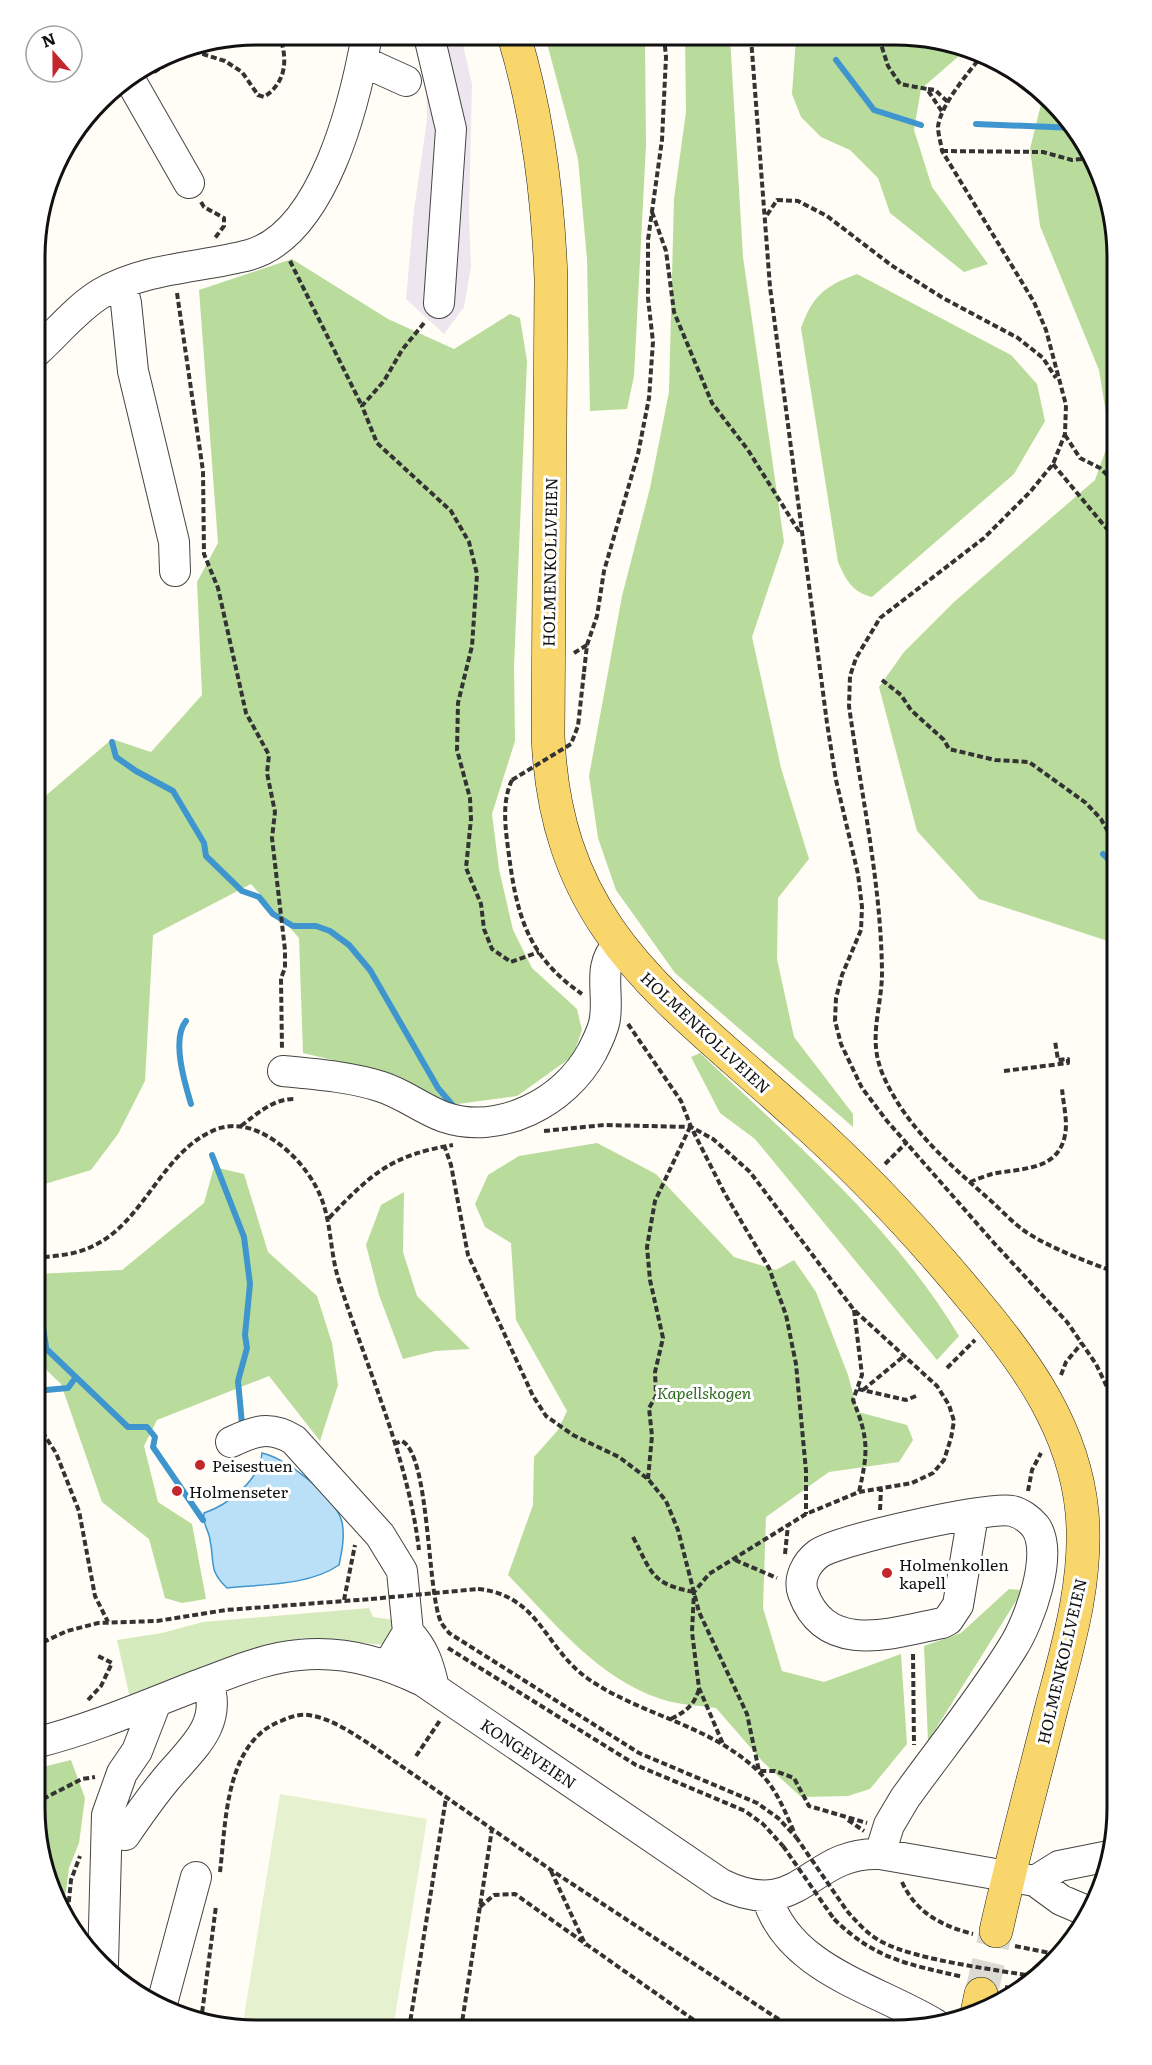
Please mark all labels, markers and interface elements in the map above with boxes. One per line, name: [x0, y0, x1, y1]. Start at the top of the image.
north arrow: [24, 24, 84, 84]
text: N: [38, 25, 59, 53]
street label: HOLMENKOLLVEIEN: [536, 477, 562, 647]
street label: HOLMENKOLLVEIEN: [636, 965, 776, 1099]
park label: Kapellskogen: [657, 1380, 752, 1404]
place label: Peisestuen: [212, 1453, 293, 1477]
marker: Peisestuen: [193, 1458, 207, 1472]
place label: Holmenseter: [189, 1479, 289, 1503]
marker: Holmenseter: [170, 1484, 184, 1498]
place label: Holmenkollen kapell: [899, 1552, 1009, 1594]
marker: Holmenkollen kapell: [880, 1566, 894, 1580]
street label: HOLMENKOLLVEIEN: [1030, 1576, 1092, 1746]
street label: KONGEVEIEN: [476, 1712, 582, 1794]

